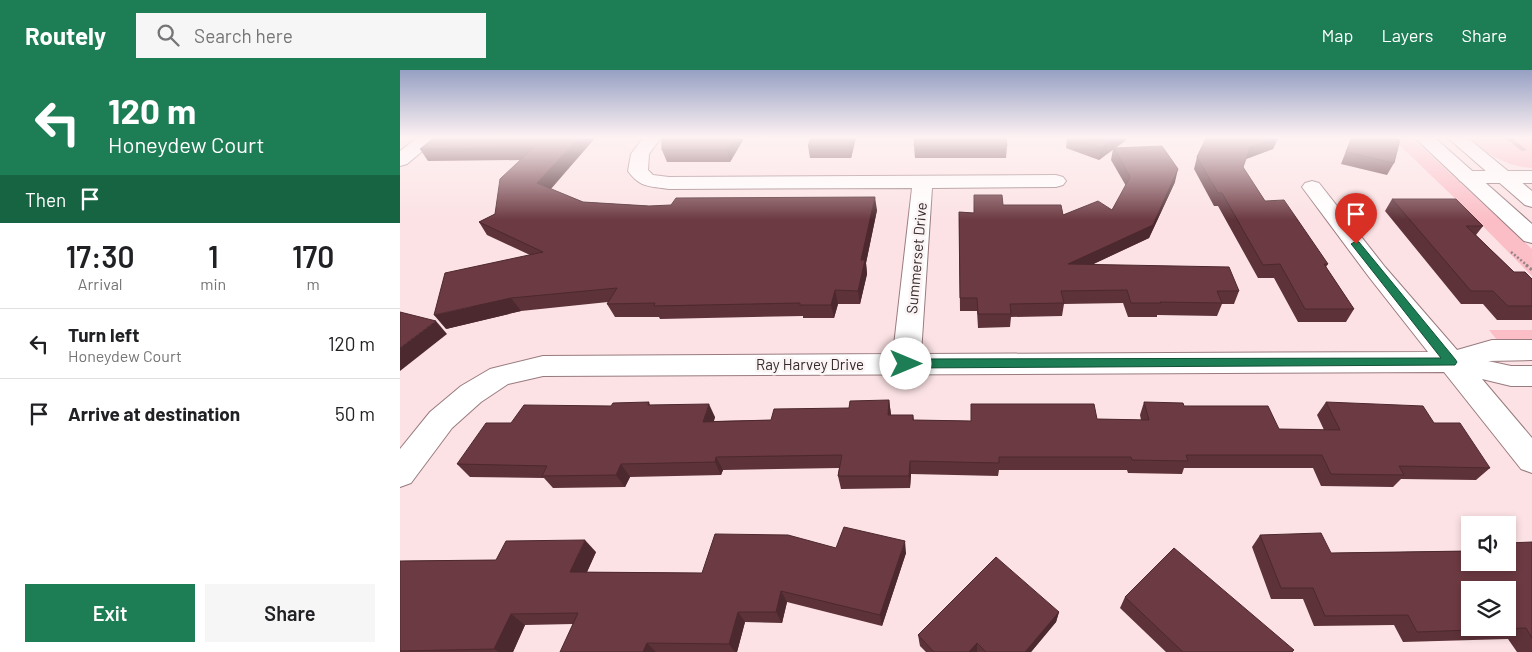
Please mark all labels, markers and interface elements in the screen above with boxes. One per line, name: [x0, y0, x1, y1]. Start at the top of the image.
search box: [136, 13, 486, 58]
text: Routely: [25, 21, 106, 50]
icon: search: [154, 21, 182, 49]
text: Search here: [194, 24, 293, 47]
text: Map: [1321, 24, 1353, 46]
text: Layers: [1381, 24, 1434, 46]
text: Share: [1462, 24, 1507, 46]
text: 120 m: [108, 89, 196, 131]
icon: left: [25, 90, 90, 155]
text: Honeydew Court: [108, 131, 264, 157]
icon: arrive: [76, 185, 104, 213]
text: Then: [25, 188, 66, 211]
pin: [1335, 193, 1377, 244]
icon: arrive: [1342, 200, 1370, 228]
street label: Summerset Drive: [902, 201, 930, 315]
text: 17:30: [66, 238, 135, 274]
text: 1: [208, 238, 219, 274]
text: 170: [292, 238, 334, 274]
text: Arrival: [78, 274, 123, 293]
text: min: [200, 274, 226, 293]
text: m: [306, 274, 320, 293]
text: Turn left: [68, 323, 139, 346]
icon: left: [25, 330, 53, 358]
text: 120 m: [328, 332, 375, 355]
position arrow: [879, 337, 931, 389]
text: Honeydew Court: [68, 346, 182, 365]
street label: Ray Harvey Drive: [756, 355, 864, 373]
icon: arrive: [25, 400, 53, 428]
text: Arrive at destination: [68, 402, 240, 425]
text: 50 m: [335, 402, 375, 425]
map controls: [1461, 516, 1516, 636]
button: sound: [1461, 516, 1516, 571]
button: layers: [1461, 581, 1516, 636]
button: Exit: [25, 584, 195, 642]
button: Share: [205, 584, 375, 642]

